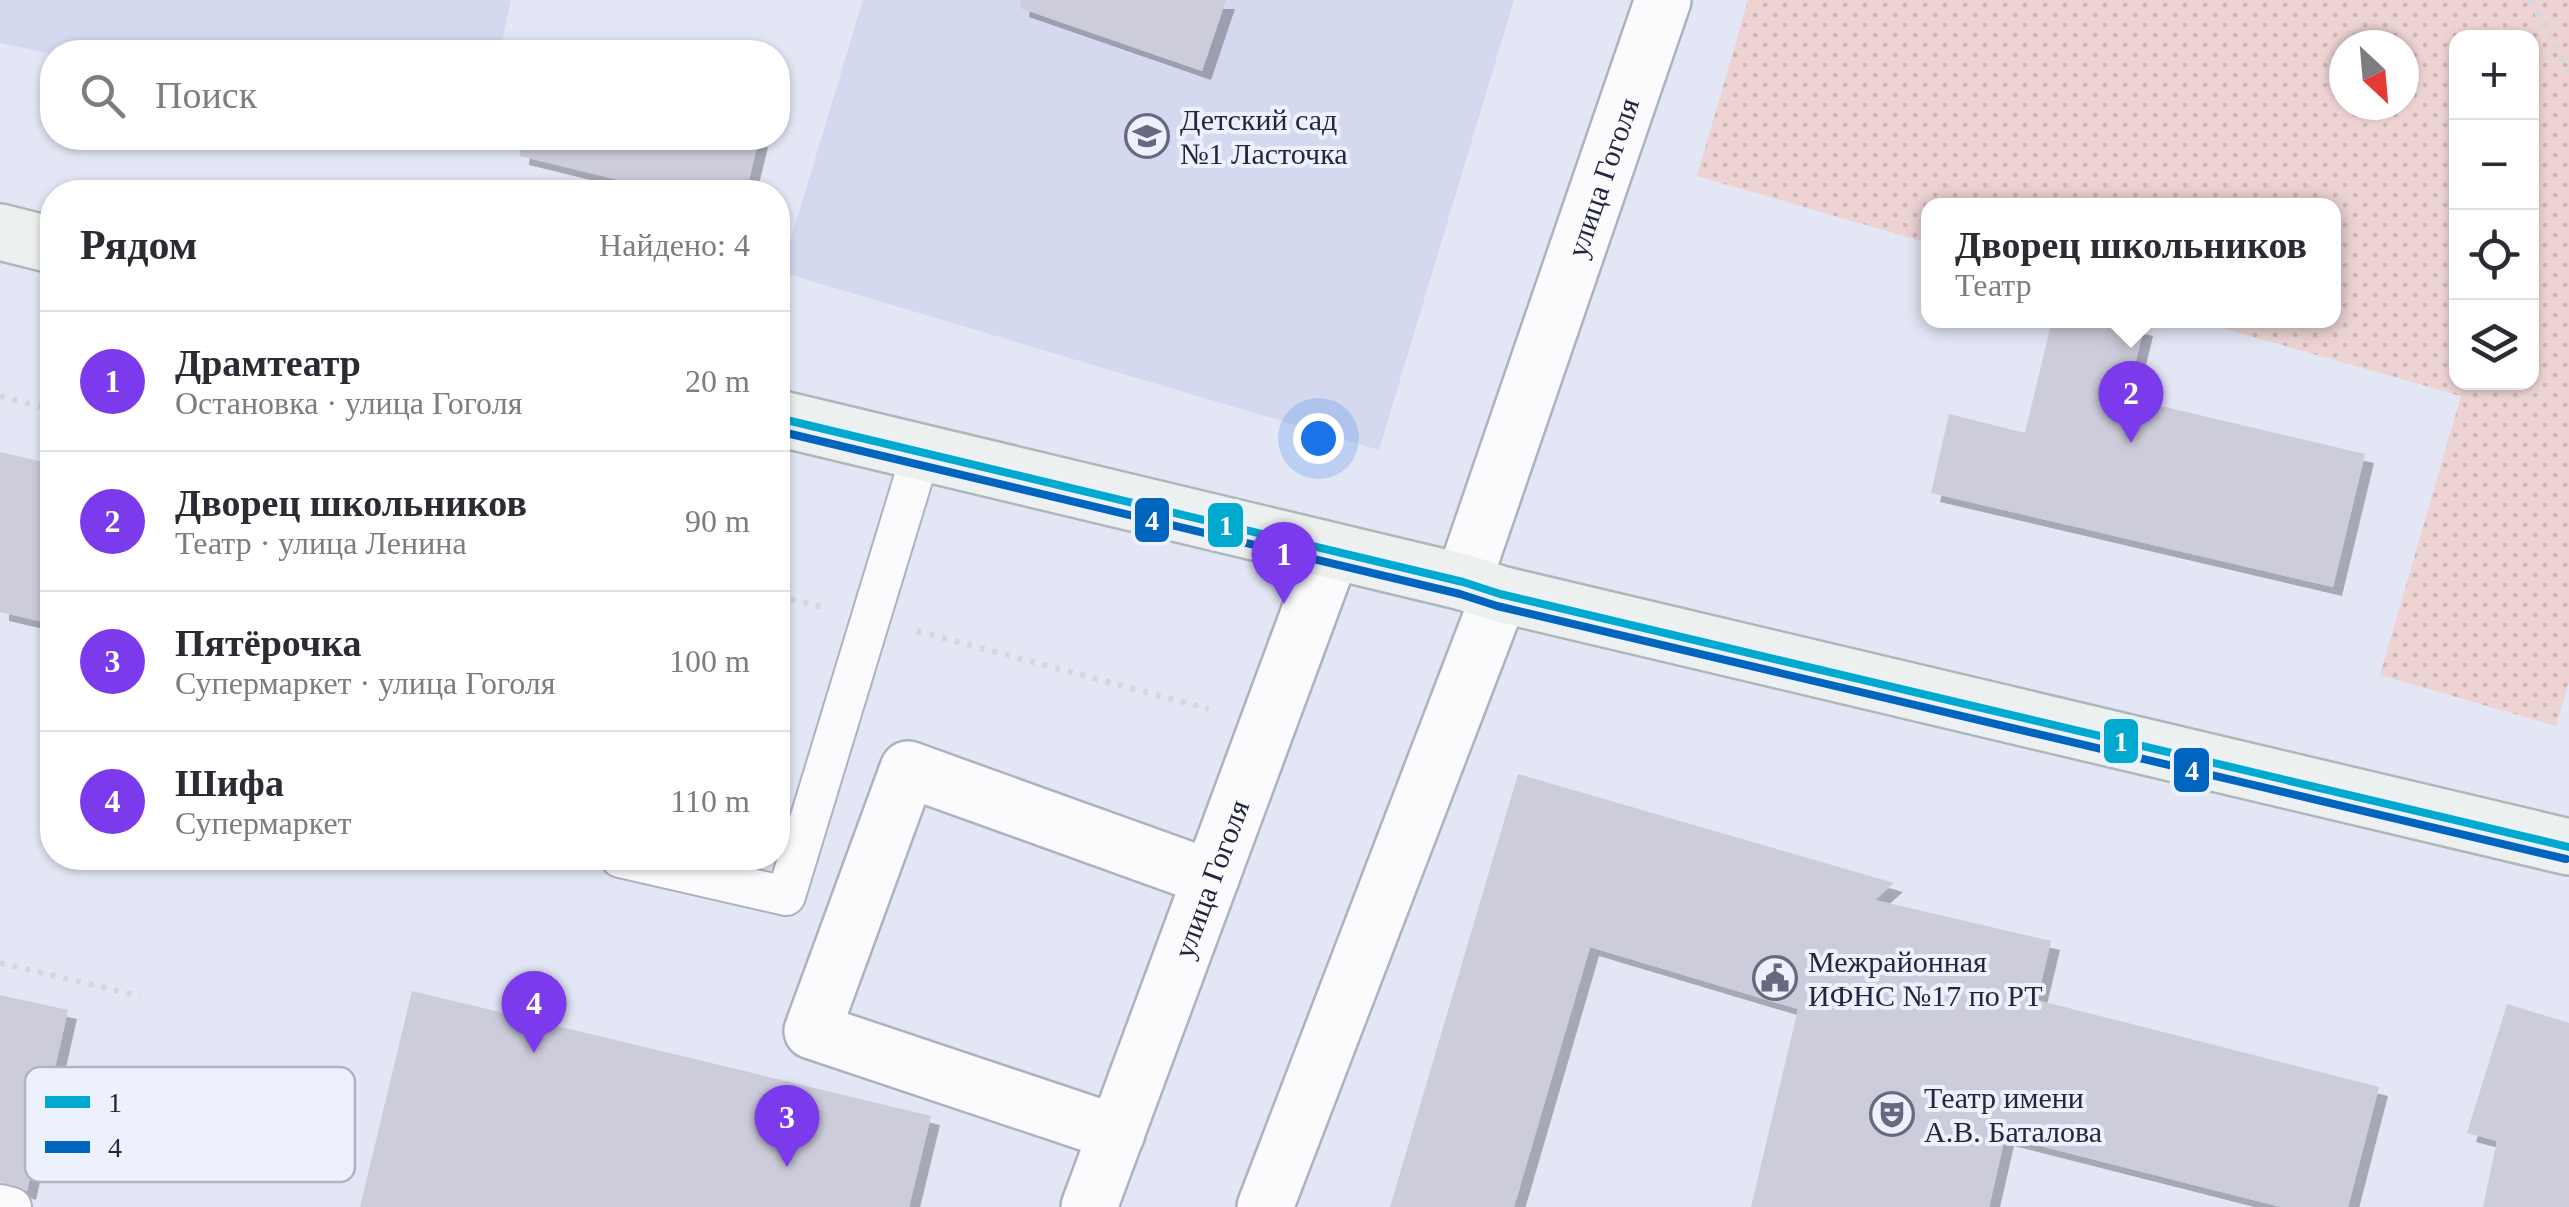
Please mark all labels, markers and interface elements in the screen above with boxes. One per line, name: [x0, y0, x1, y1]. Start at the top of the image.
north arrow: [2329, 30, 2419, 120]
map controls: [2449, 30, 2539, 390]
button: +: [2449, 30, 2539, 120]
search box: [40, 40, 790, 150]
icon: search: [75, 68, 130, 123]
text: Поиск: [155, 74, 257, 116]
street label: улица Гоголя: [1559, 93, 1645, 261]
place label: Детский сад №1 Ласточка: [1180, 103, 1348, 170]
school or university icon: Детский сад №1 Ласточка: [1124, 113, 1170, 159]
button: −: [2449, 120, 2539, 210]
popup: [1921, 198, 2341, 328]
button: locate: [2449, 210, 2539, 300]
text: Рядом: [80, 222, 197, 268]
text: Дворец школьников: [1955, 224, 2307, 266]
text: Найдено: 4: [599, 227, 750, 263]
text: Театр: [1955, 267, 2032, 303]
button: layers: [2449, 300, 2539, 390]
text: Драмтеатр: [175, 342, 361, 384]
pin: 2: [2098, 360, 2164, 443]
text: 1: [105, 363, 121, 399]
text: 20 m: [685, 363, 750, 399]
text: Остановка · улица Гоголя: [175, 385, 522, 421]
your location: [1293, 413, 1344, 464]
text: Дворец школьников: [175, 482, 527, 524]
line badge: 4: [1133, 496, 1171, 544]
line badge: 1: [1206, 501, 1245, 549]
text: 2: [105, 503, 121, 539]
text: 90 m: [685, 503, 750, 539]
text: 4: [1145, 505, 1159, 536]
text: 1: [1219, 510, 1233, 541]
pin: 1: [1252, 522, 1316, 604]
text: Театр · улица Ленина: [175, 525, 467, 561]
text: Пятёрочка: [175, 622, 362, 664]
text: 3: [105, 643, 121, 679]
text: 100 m: [669, 643, 750, 679]
text: Супермаркет · улица Гоголя: [175, 665, 556, 701]
line badge: 1: [2102, 717, 2140, 765]
text: 1: [2114, 726, 2128, 757]
line badge: 4: [2172, 746, 2211, 794]
text: 4: [2185, 755, 2199, 786]
text: Шифа: [175, 762, 284, 804]
text: 4: [105, 783, 121, 819]
text: 110 m: [670, 783, 750, 819]
street label: улица Гоголя: [1166, 795, 1255, 963]
text: Супермаркет: [175, 805, 352, 841]
place label: Межрайонная ИФНС №17 по РТ: [1808, 945, 2043, 1012]
public building icon: Межрайонная ИФНС №17 по РТ: [1752, 955, 1798, 1001]
pin: 4: [502, 970, 566, 1053]
legend: [25, 1067, 355, 1182]
place label: Театр имени А.В. Баталова: [1924, 1081, 2102, 1148]
pin: 3: [754, 1084, 820, 1167]
text: 1: [108, 1087, 122, 1118]
theatre icon: Театр имени А.В. Баталова: [1869, 1091, 1915, 1137]
text: 4: [108, 1132, 122, 1163]

